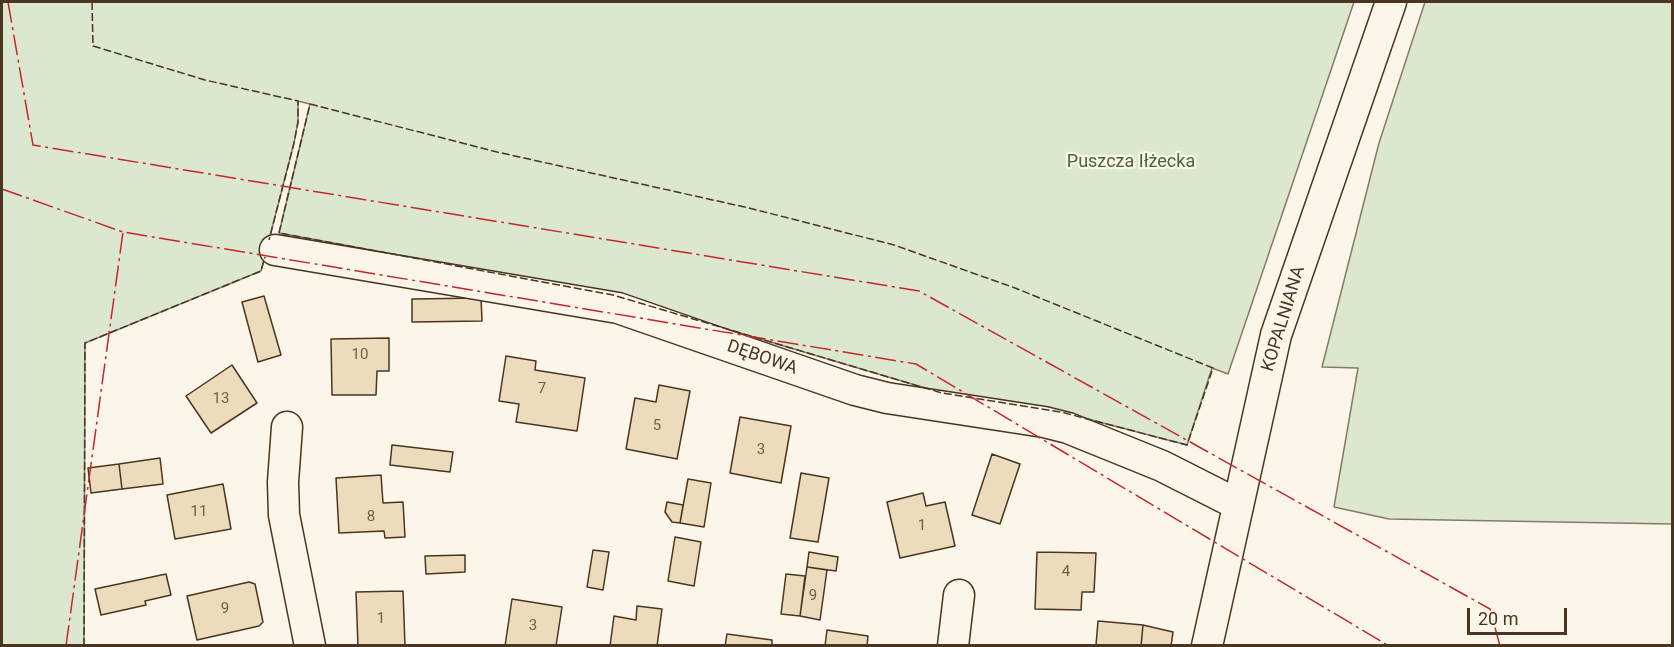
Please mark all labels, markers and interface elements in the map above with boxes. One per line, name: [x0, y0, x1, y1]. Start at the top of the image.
park label: Puszcza Iłżecka: [1067, 151, 1195, 173]
street label: KOPALNIANA: [1258, 264, 1310, 374]
street label: DĘBOWA: [724, 336, 800, 380]
house number: 10: [352, 346, 368, 364]
house number: 7: [538, 380, 546, 398]
house number: 13: [213, 390, 229, 408]
house number: 5: [653, 417, 661, 435]
house number: 3: [757, 441, 765, 459]
house number: 11: [191, 503, 207, 521]
house number: 8: [367, 508, 375, 526]
house number: 1: [918, 517, 926, 535]
house number: 4: [1062, 563, 1070, 581]
house number: 9: [809, 587, 817, 605]
scale bar: [1470, 596, 1570, 634]
house number: 9: [221, 600, 229, 618]
text: 20 m: [1478, 608, 1518, 629]
house number: 1: [377, 610, 385, 628]
house number: 3: [529, 617, 537, 635]

